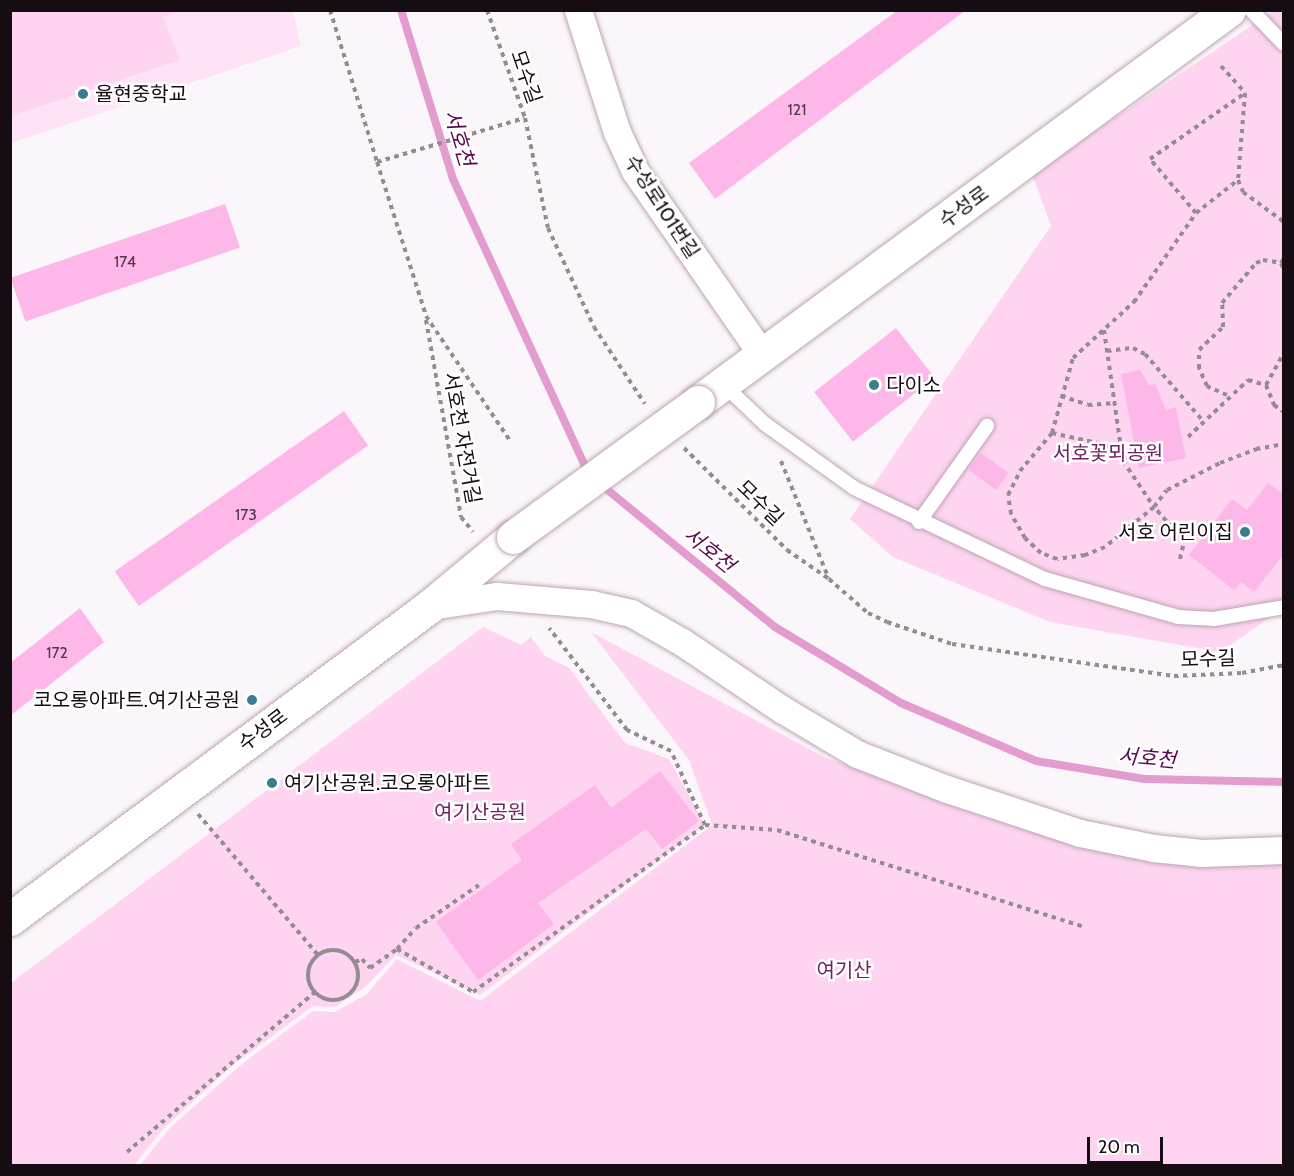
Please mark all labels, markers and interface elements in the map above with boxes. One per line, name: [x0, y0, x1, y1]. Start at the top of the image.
street label: 모수길: [506, 47, 546, 107]
place label: 율현중학교: [95, 82, 187, 106]
marker: 율현중학교: [76, 87, 90, 101]
house number: 121: [788, 100, 806, 120]
water label: 서호천: [438, 107, 480, 169]
street label: 수성로101번길: [620, 151, 704, 263]
street label: 수성로: [935, 181, 993, 233]
house number: 174: [114, 252, 136, 272]
street label: 서호천 자전거길: [439, 370, 485, 506]
place label: 다이소: [886, 373, 941, 397]
marker: 다이소: [867, 378, 881, 392]
park label: 서호꽃뫼공원: [1053, 441, 1163, 465]
street label: 모수길: [732, 475, 788, 531]
house number: 173: [235, 505, 257, 525]
place label: 서호 어린이집: [1118, 520, 1233, 544]
water label: 서호천: [679, 522, 739, 578]
marker: 서호 어린이집: [1238, 525, 1252, 539]
house number: 172: [46, 643, 68, 663]
street label: 모수길: [1180, 646, 1236, 672]
place label: 코오롱아파트.여기산공원: [33, 688, 240, 712]
marker: 코오롱아파트.여기산공원: [245, 693, 259, 707]
street label: 수성로: [234, 704, 292, 756]
water label: 서호천: [1117, 743, 1177, 773]
place label: 여기산공원.코오롱아파트: [284, 771, 491, 795]
marker: 여기산공원.코오롱아파트: [265, 776, 279, 790]
park label: 여기산공원: [434, 800, 526, 824]
park label: 여기산: [816, 958, 872, 982]
scale bar: [1090, 1125, 1166, 1163]
text: 20 m: [1098, 1136, 1140, 1158]

